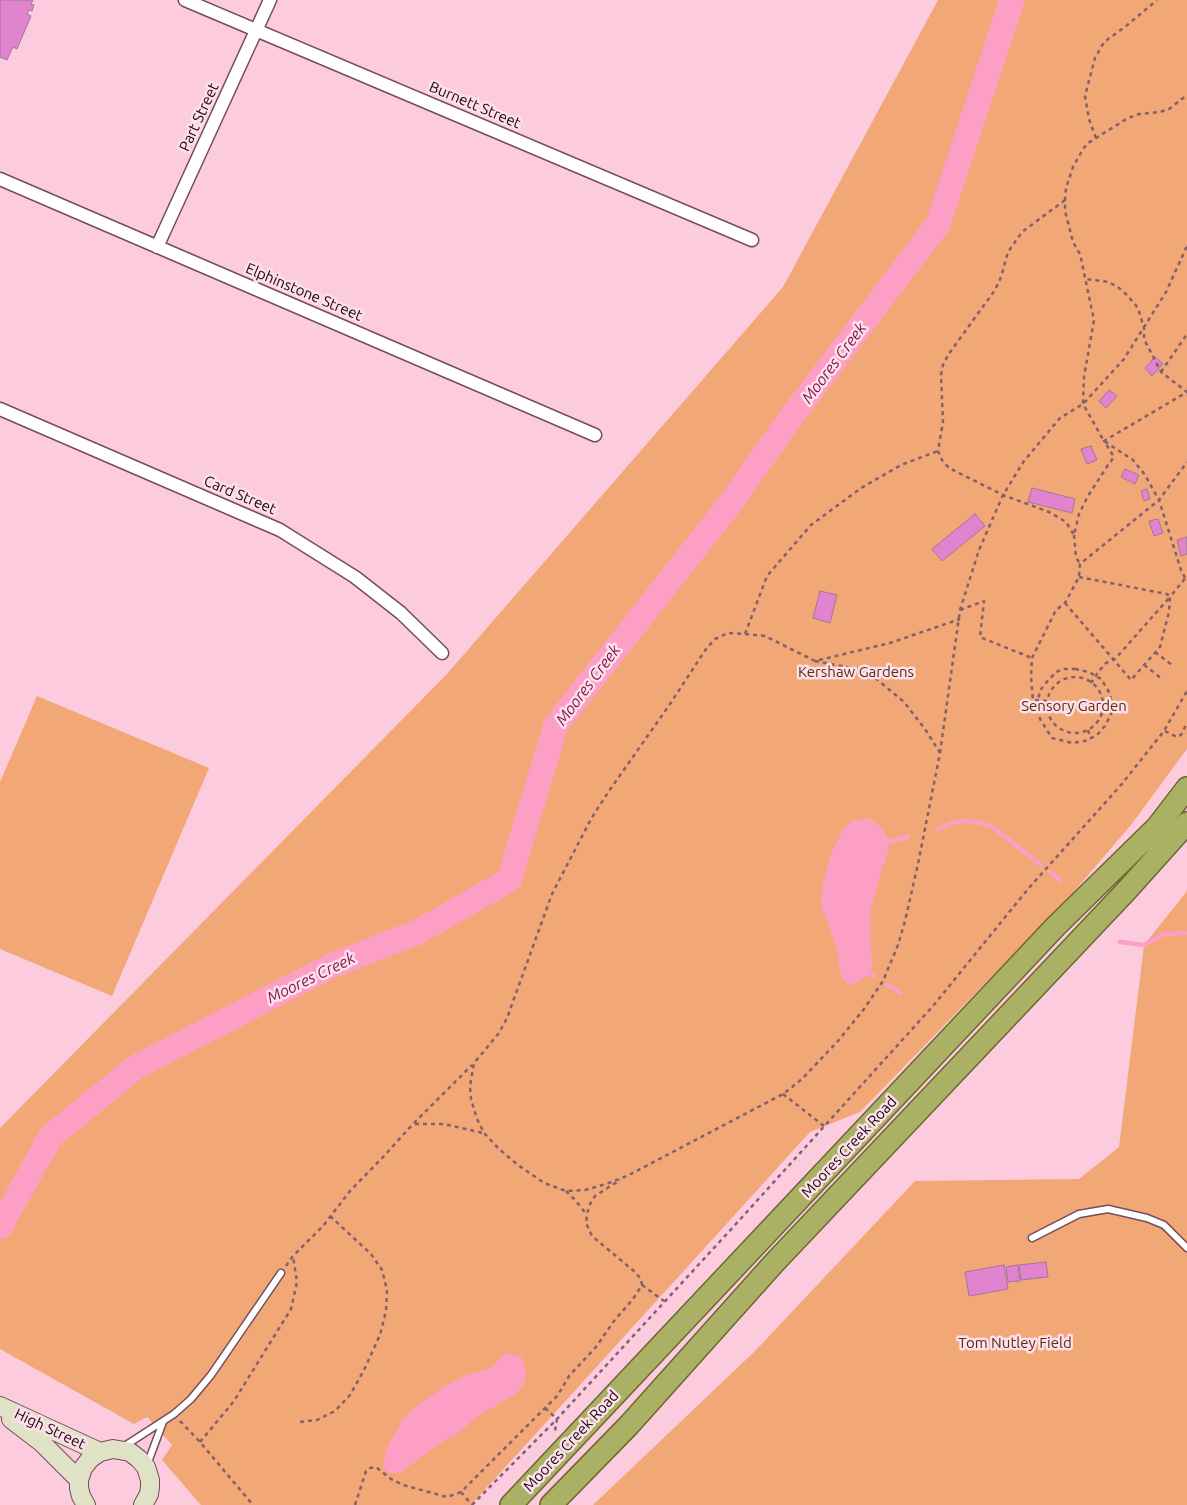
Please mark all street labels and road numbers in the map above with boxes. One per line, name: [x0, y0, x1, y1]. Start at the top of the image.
street label: Burnett Street: [427, 78, 523, 132]
street label: Part Street: [175, 80, 223, 154]
street label: Elphinstone Street: [243, 259, 365, 325]
street label: Card Street: [201, 472, 279, 518]
street label: Moores Creek Road: [798, 1093, 900, 1201]
street label: Moores Creek Road: [520, 1387, 622, 1495]
street label: High Street: [11, 1405, 89, 1453]

